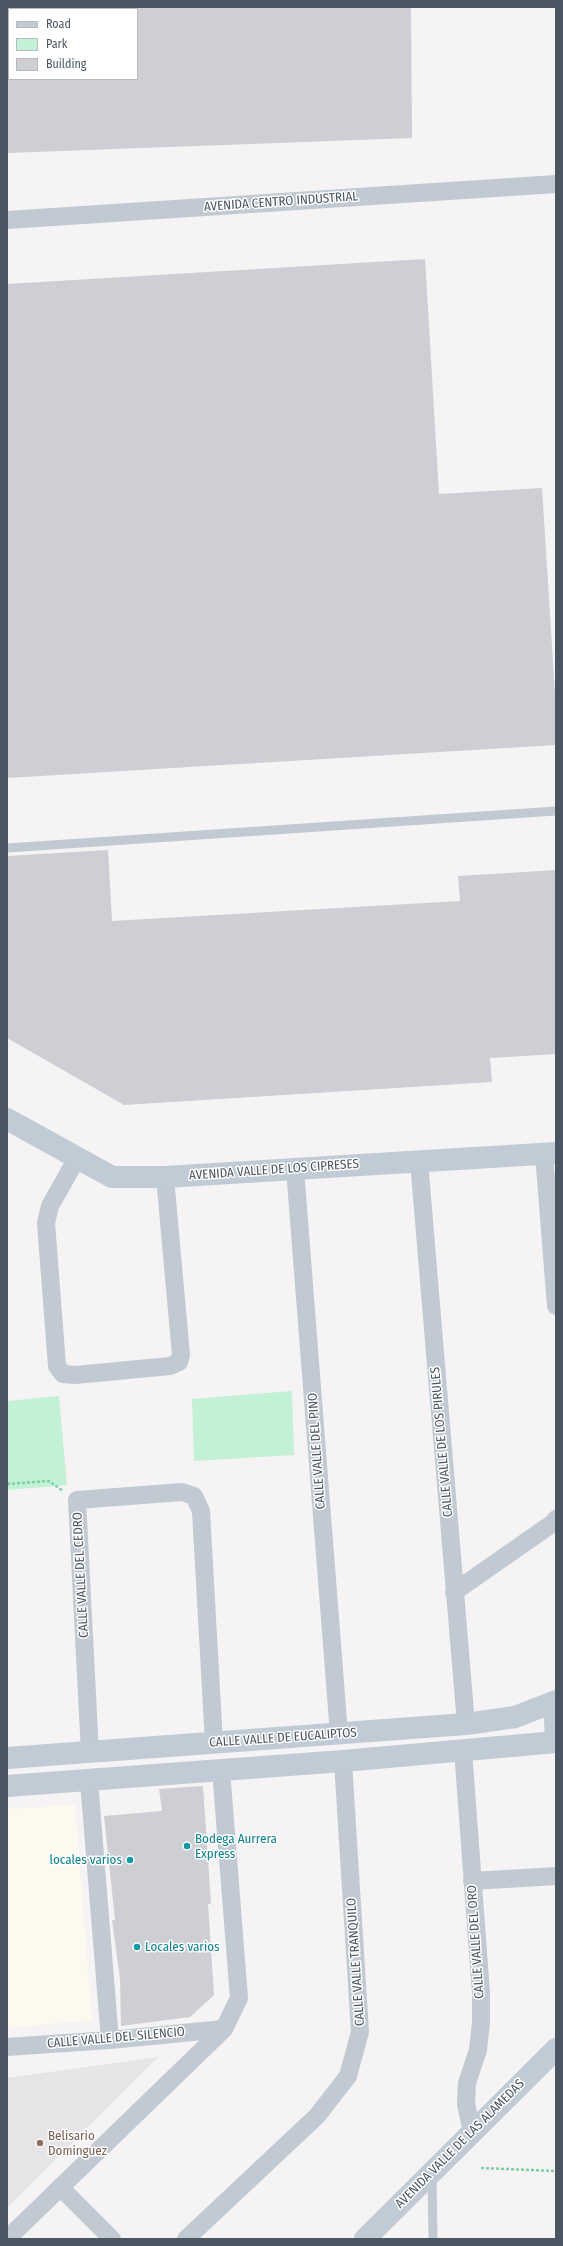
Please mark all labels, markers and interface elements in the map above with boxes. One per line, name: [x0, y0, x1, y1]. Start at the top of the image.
legend: [8, 8, 138, 80]
text: Road: [46, 17, 71, 31]
text: Park: [46, 37, 67, 51]
text: Building: [46, 57, 86, 71]
street label: AVENIDA CENTRO INDUSTRIAL: [203, 189, 359, 215]
street label: AVENIDA VALLE DE LOS CIPRESES: [189, 1156, 359, 1184]
street label: CALLE VALLE DE LOS PIRULES: [428, 1366, 456, 1518]
street label: CALLE VALLE DEL PINO: [305, 1392, 329, 1510]
street label: CALLE VALLE DEL CEDRO: [70, 1512, 92, 1638]
street label: CALLE VALLE DE EUCALIPTOS: [209, 1725, 357, 1751]
place label: Bodega Aurrera Express: [195, 1831, 277, 1862]
marker: Bodega Aurrera Express: [182, 1841, 192, 1851]
place label: locales varios: [50, 1852, 122, 1868]
marker: locales varios: [125, 1855, 135, 1865]
street label: CALLE VALLE DEL ORO: [464, 1885, 488, 1999]
street label: CALLE VALLE TRANQUILO: [344, 1897, 368, 2027]
place label: Locales varios: [145, 1939, 220, 1955]
marker: Locales varios: [132, 1942, 142, 1952]
street label: CALLE VALLE DEL SILENCIO: [46, 2024, 186, 2052]
street label: AVENIDA VALLE DE LAS ALAMEDAS: [392, 2076, 528, 2212]
place label: Belisario Dominguez: [48, 2128, 107, 2159]
marker: Belisario Dominguez: [35, 2138, 45, 2148]

